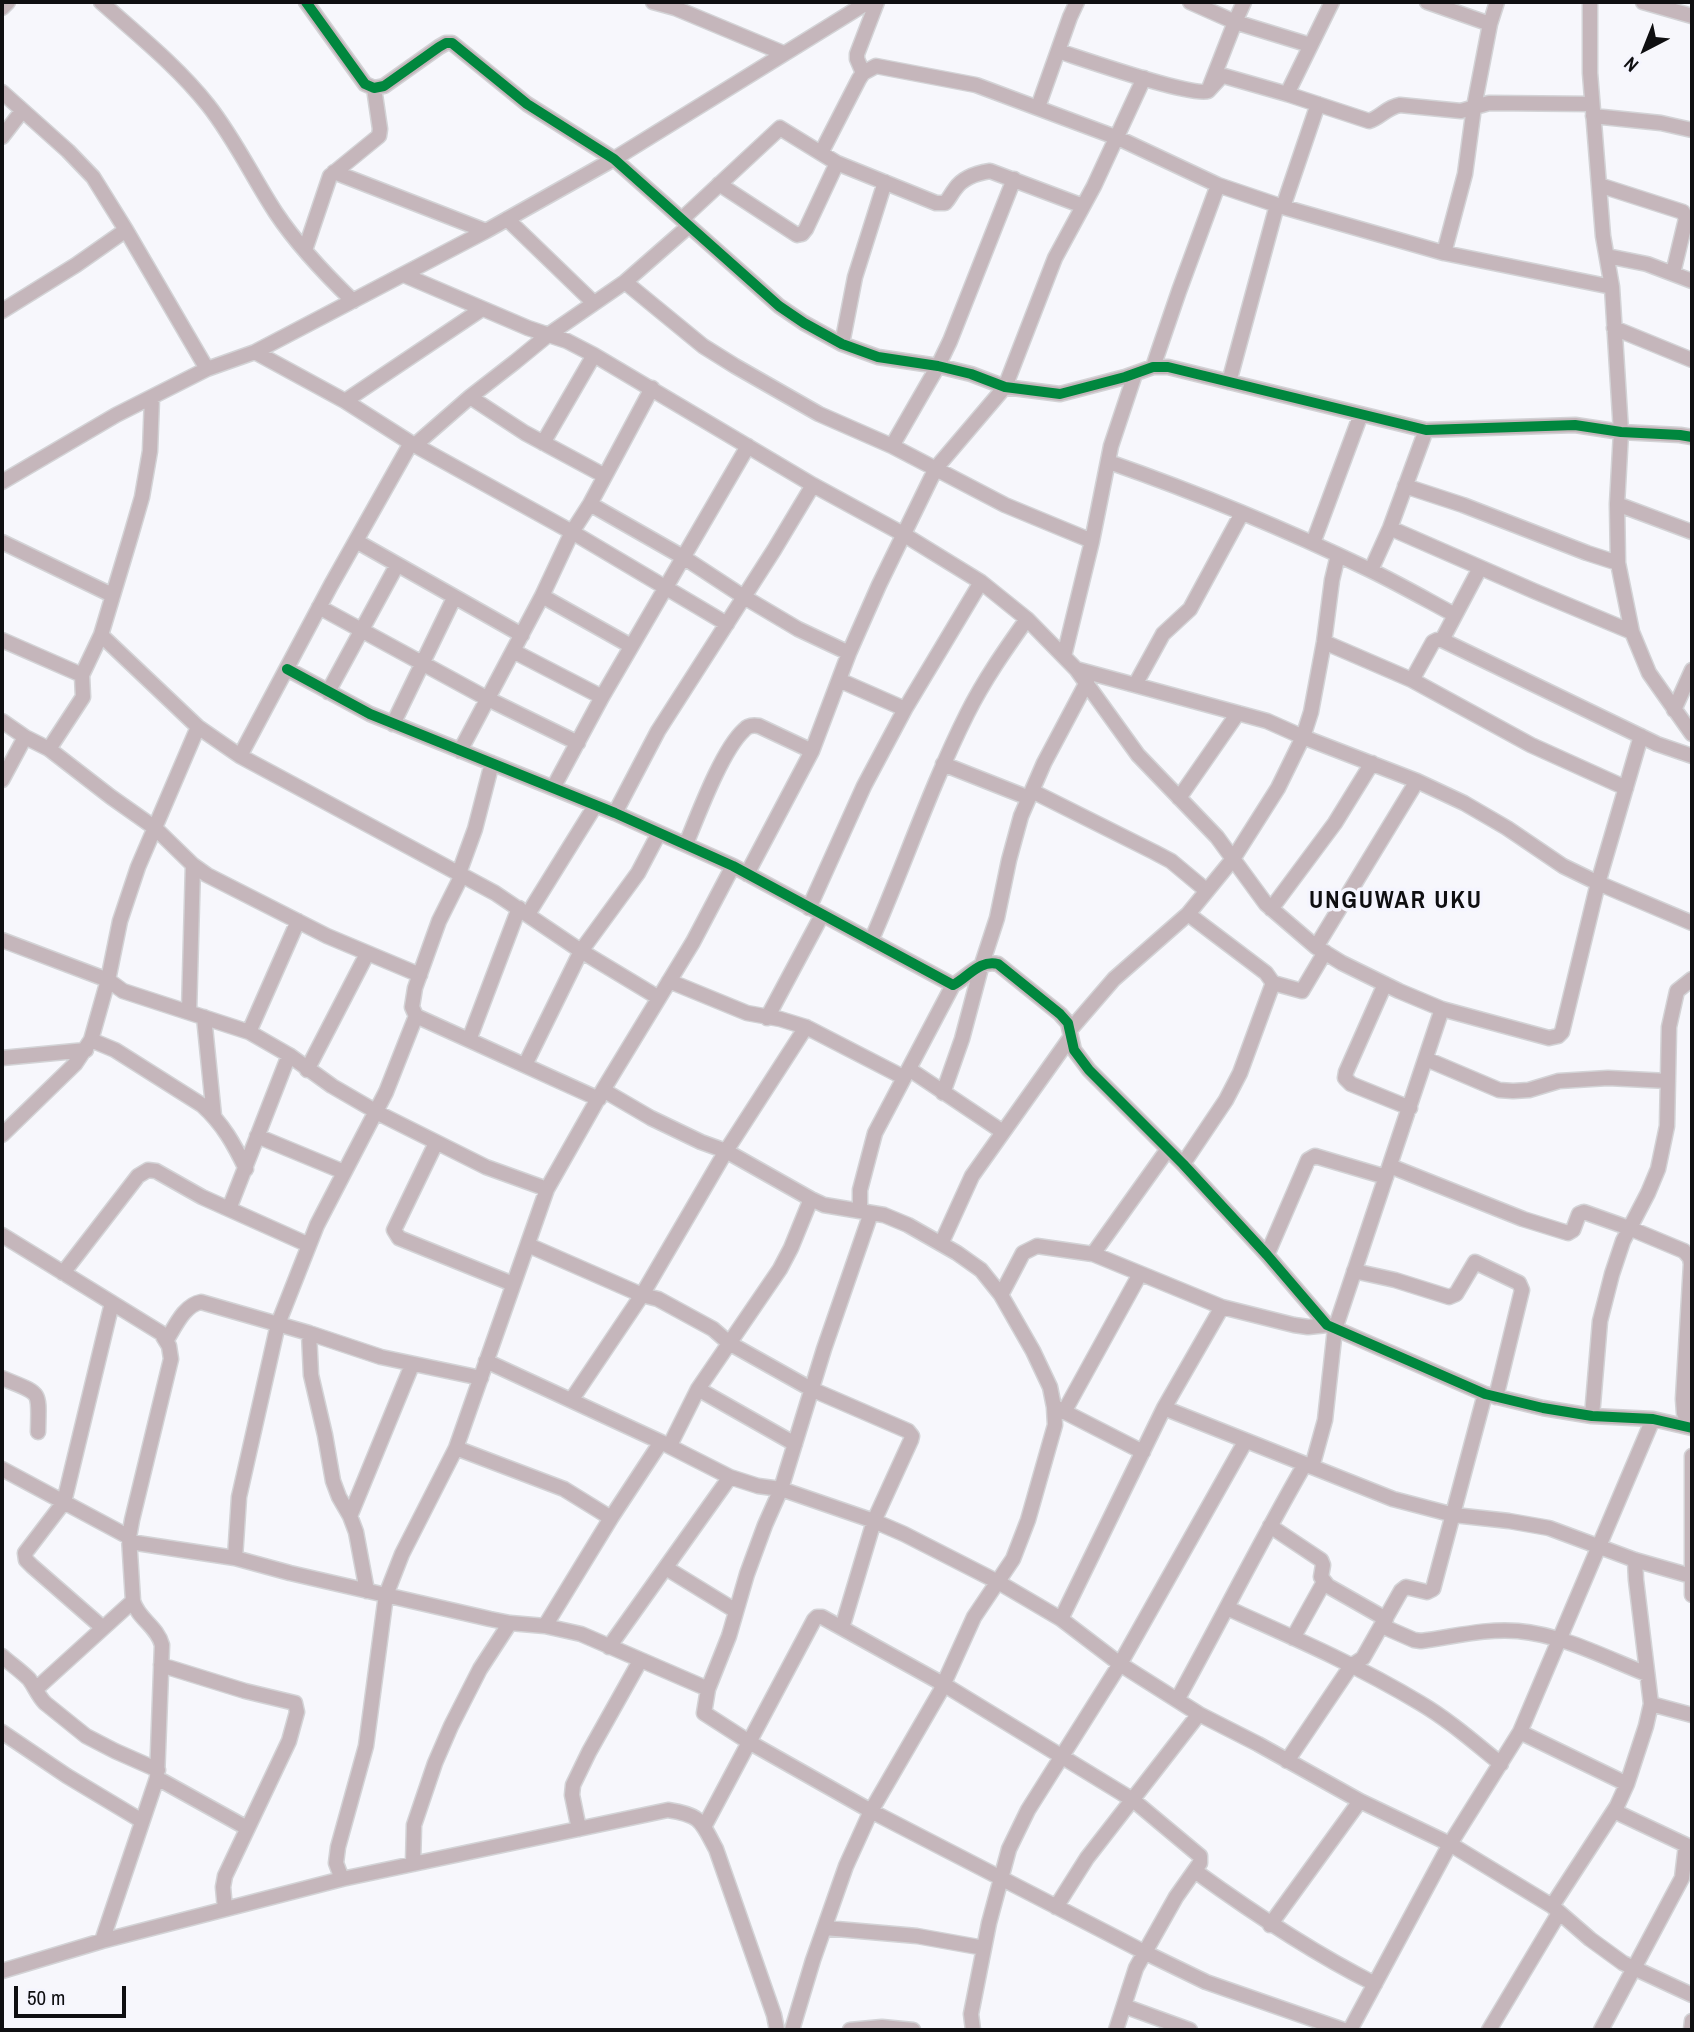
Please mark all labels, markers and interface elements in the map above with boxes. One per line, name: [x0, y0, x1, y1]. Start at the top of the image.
north arrow: [1610, 14, 1680, 84]
text: N: [1618, 51, 1644, 78]
district label: UNGUWAR UKU: [1310, 888, 1482, 916]
scale bar: [18, 1972, 130, 2016]
text: 50 m: [27, 1983, 65, 2012]

